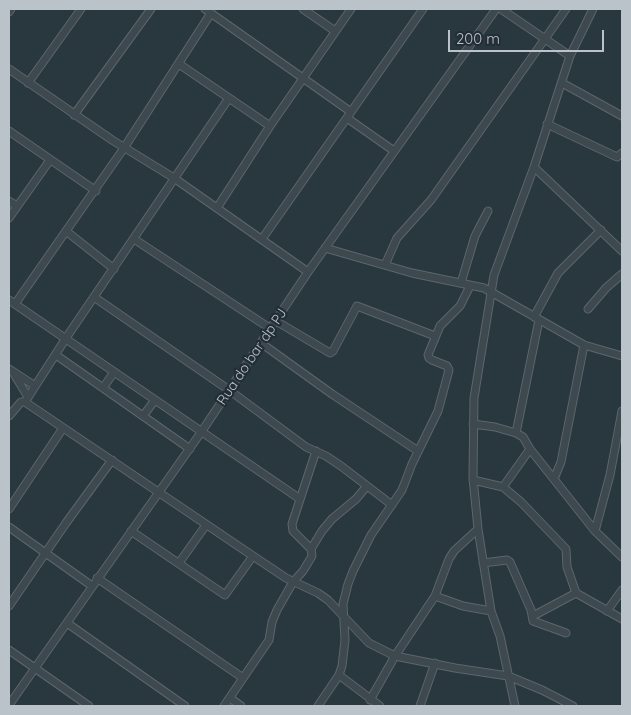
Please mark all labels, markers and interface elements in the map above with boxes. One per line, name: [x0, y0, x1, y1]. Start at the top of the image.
scale bar: [451, 20, 607, 52]
text: 200 m: [456, 29, 500, 48]
street label: Rua do bar dp PJ: [214, 306, 290, 408]

